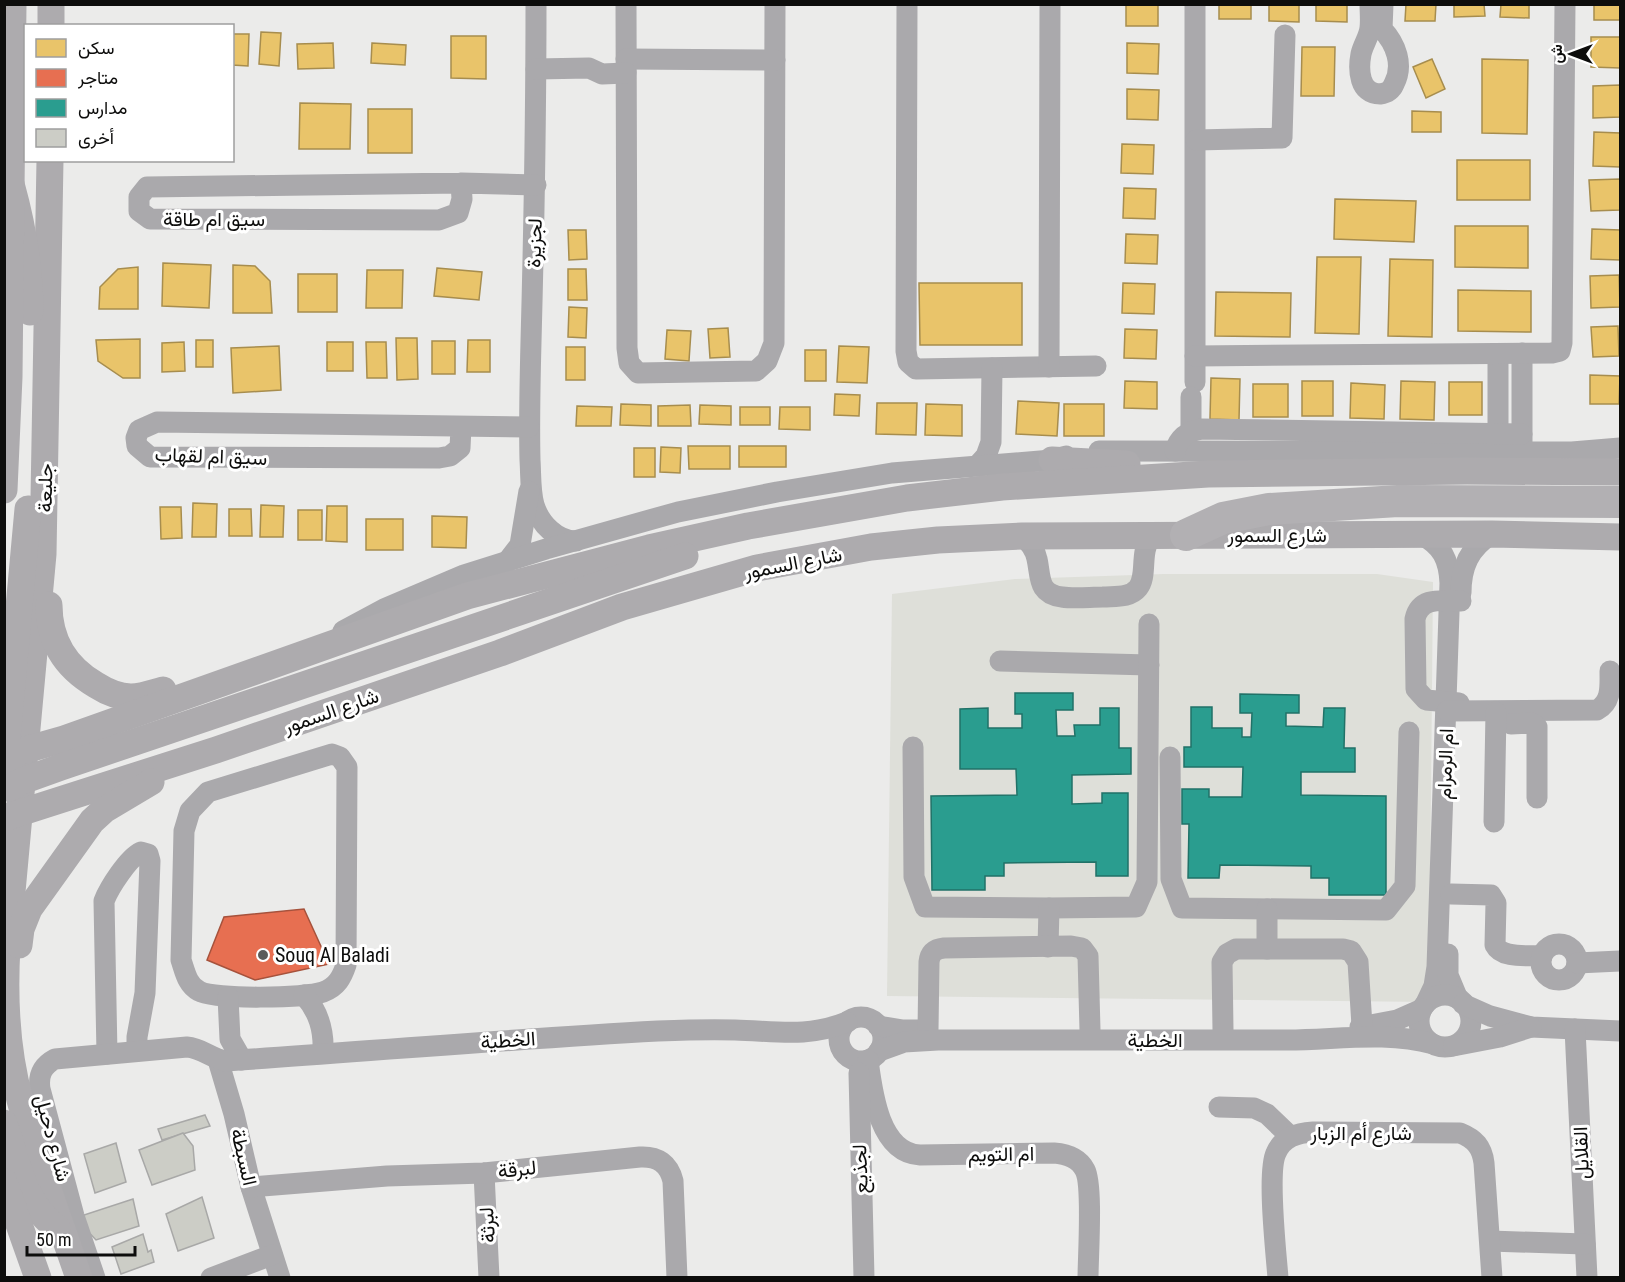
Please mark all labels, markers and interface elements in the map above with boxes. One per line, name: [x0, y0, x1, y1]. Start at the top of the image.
legend: [24, 24, 234, 162]
north arrow: [1541, 24, 1601, 84]
text: سكن: [78, 37, 114, 59]
text: ش: [1547, 44, 1566, 64]
text: متاجر: [77, 67, 118, 89]
text: مدارس: [78, 97, 127, 119]
text: أخرى: [78, 127, 114, 149]
street label: سيق ام طاقة: [163, 207, 265, 232]
street label: لجزيرة: [521, 218, 548, 268]
street label: سيق ام لقهاب: [154, 442, 268, 471]
street label: جليعة: [33, 463, 57, 513]
street label: شارع السمور: [1226, 523, 1327, 549]
street label: شارع السمور: [741, 542, 844, 586]
street label: شارع السمور: [279, 683, 383, 741]
street label: ام الرمرام: [1432, 728, 1459, 800]
place label: Souq Al Baladi: [275, 943, 390, 967]
marker: Souq Al Baladi: [256, 948, 270, 962]
street label: الخطية: [480, 1026, 536, 1054]
street label: الخطية: [1127, 1028, 1183, 1052]
street label: شارع دحيل: [28, 1092, 76, 1185]
street label: شارع أم الزبار: [1309, 1121, 1412, 1147]
street label: السبطة: [226, 1126, 262, 1188]
street label: القلايل: [1568, 1126, 1594, 1180]
street label: ام التويم: [968, 1141, 1034, 1168]
street label: لجذيع: [847, 1144, 875, 1194]
street label: لبرقة: [497, 1155, 538, 1184]
street label: لبرثة: [474, 1206, 501, 1244]
scale bar: [27, 1219, 135, 1257]
text: 50 m: [36, 1229, 71, 1250]

